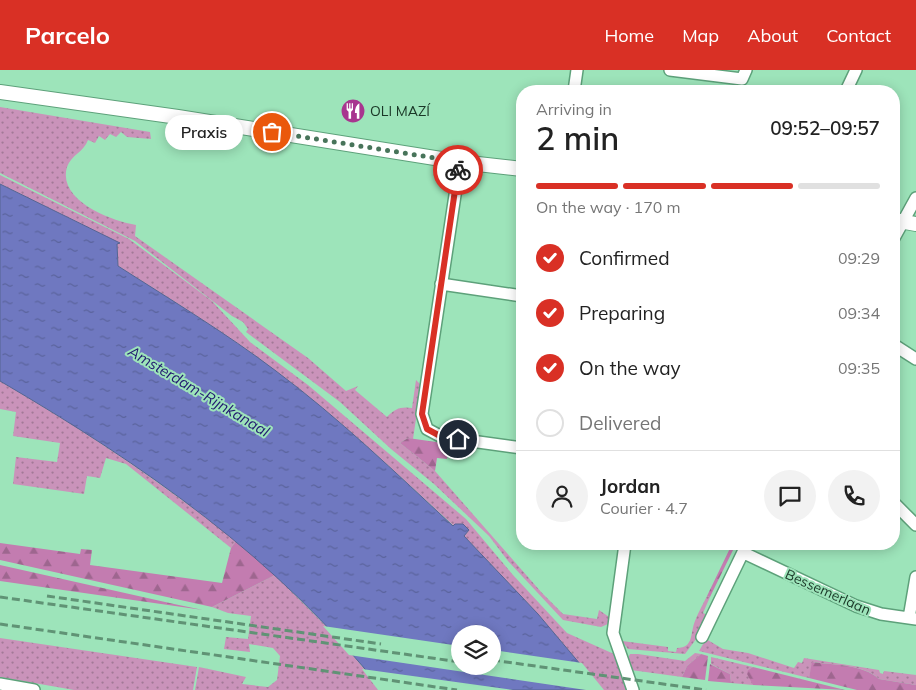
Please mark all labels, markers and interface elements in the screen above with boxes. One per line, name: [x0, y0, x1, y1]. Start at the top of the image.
text: Parcelo: [25, 20, 110, 50]
text: Home: [604, 24, 654, 47]
text: Map: [682, 24, 719, 47]
text: About: [747, 24, 798, 47]
text: Contact: [826, 24, 891, 47]
restaurant icon: OLI MAZÍ: [340, 98, 366, 124]
text: Arriving in: [536, 99, 612, 119]
place label: OLI MAZÍ: [370, 102, 431, 120]
pin: [251, 111, 293, 153]
callout: Praxis: [164, 114, 242, 150]
text: 09:52–09:57: [770, 116, 880, 140]
icon: bag: [258, 118, 286, 146]
text: 2 min: [536, 118, 619, 158]
text: Praxis: [181, 122, 227, 142]
courier: [433, 145, 483, 195]
icon: bike: [444, 156, 472, 184]
text: On the way · 170 m: [536, 197, 681, 217]
icon: check: [536, 244, 564, 272]
text: Confirmed: [579, 246, 670, 270]
text: 09:29: [838, 248, 880, 268]
icon: check: [536, 299, 564, 327]
text: Preparing: [579, 301, 665, 325]
text: 09:34: [838, 303, 880, 323]
water label: Amsterdam-Rijnkanaal: [124, 341, 273, 441]
icon: check: [536, 354, 564, 382]
text: On the way: [579, 356, 681, 380]
text: 09:35: [838, 358, 880, 378]
text: Delivered: [579, 411, 661, 435]
pin: [437, 418, 479, 460]
icon: home: [444, 425, 472, 453]
button: person: [536, 470, 588, 522]
button: chat: [764, 470, 816, 522]
button: phone: [828, 470, 880, 522]
text: Jordan: [600, 474, 660, 498]
text: Courier · 4.7: [600, 498, 688, 518]
street label: Bessemerlaan: [782, 565, 874, 619]
map controls: [451, 625, 501, 675]
button: layers: [451, 625, 501, 675]

